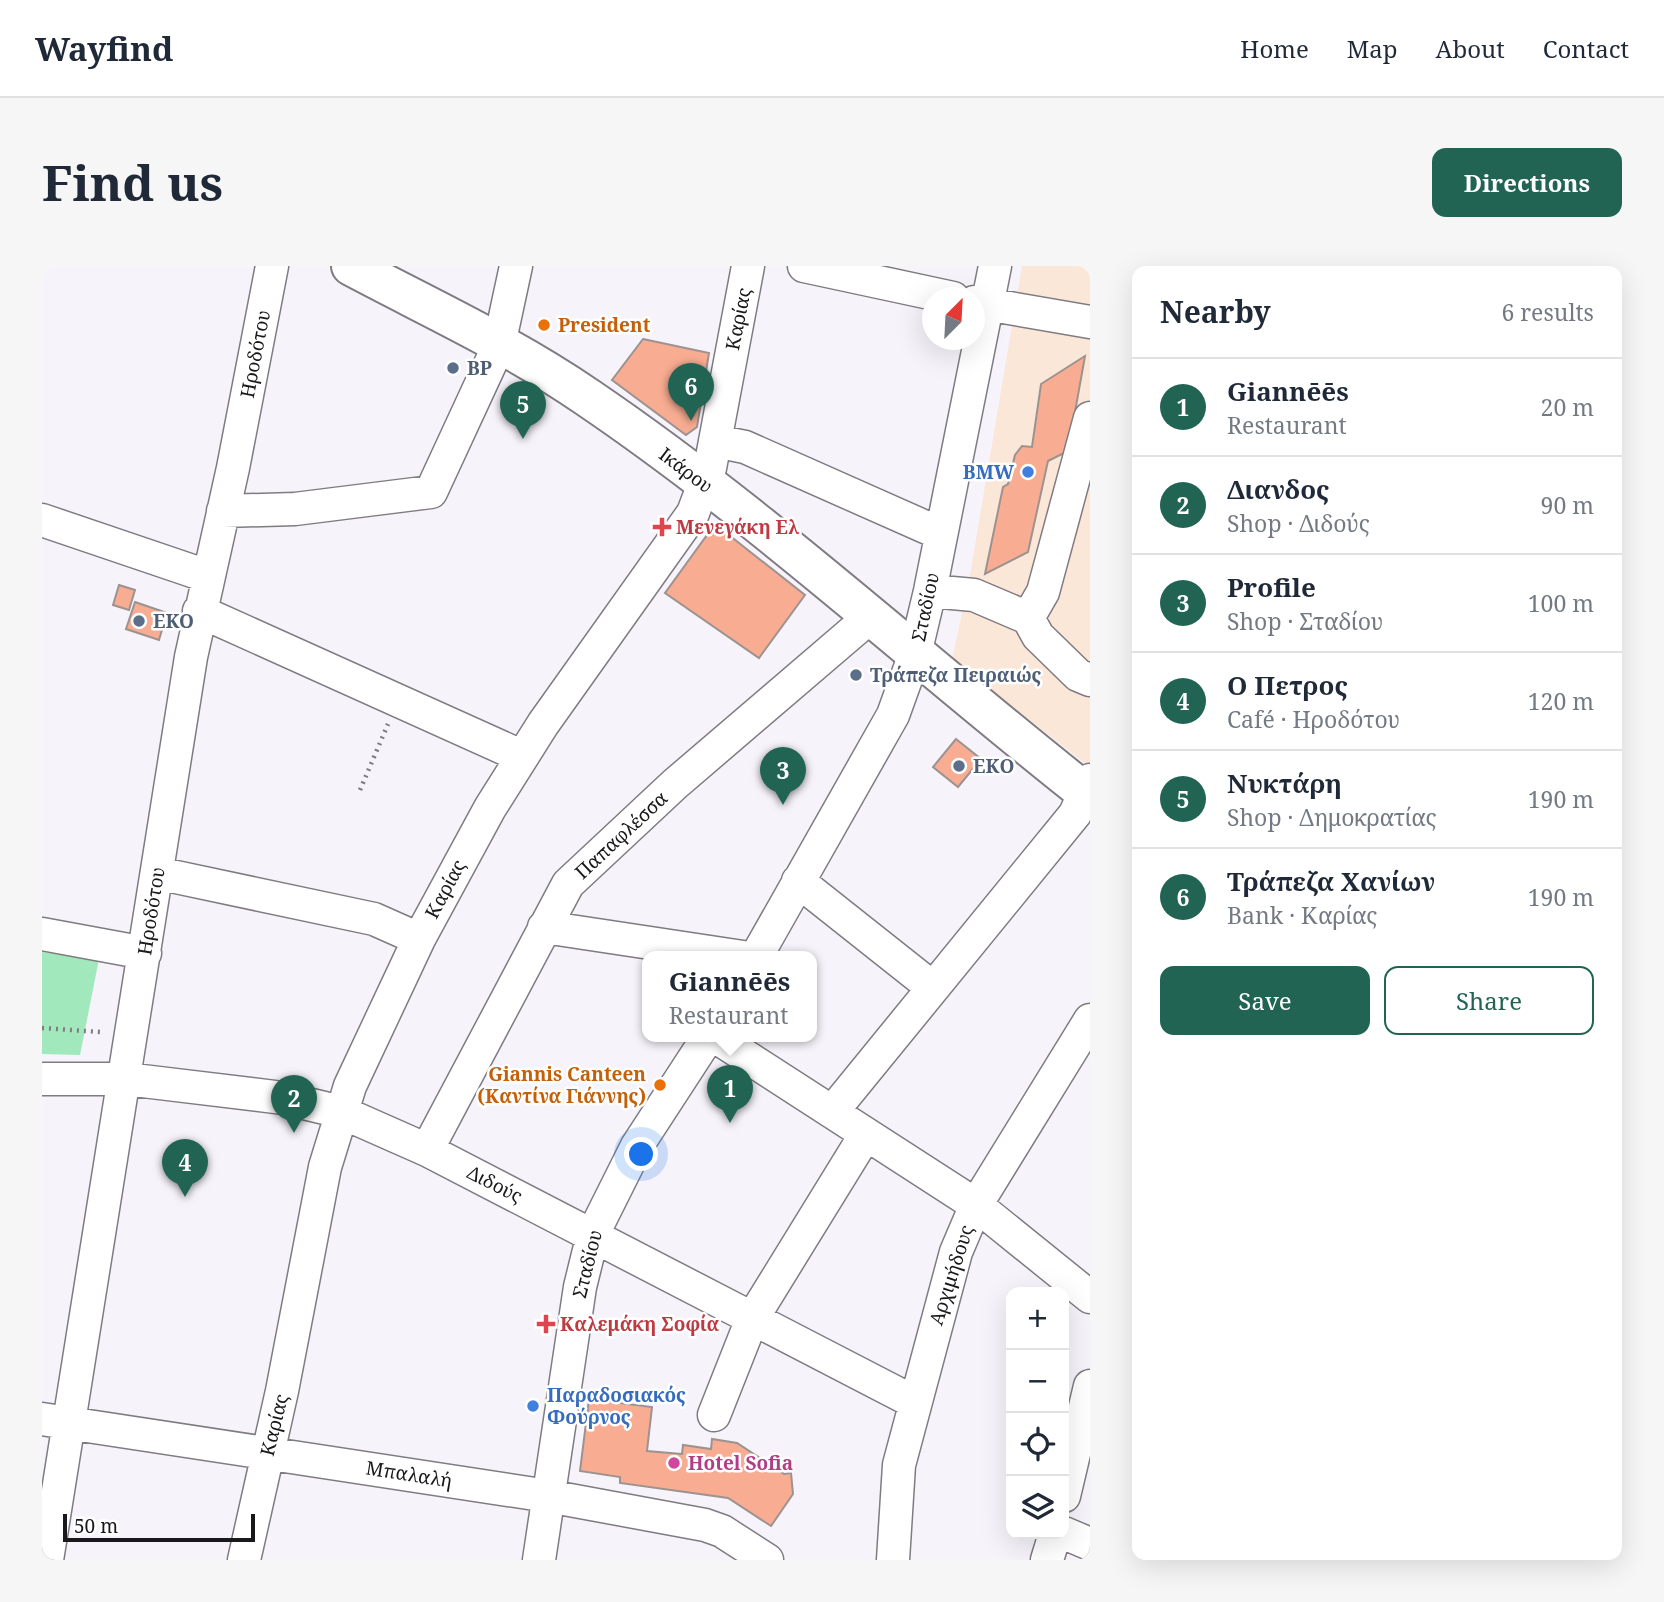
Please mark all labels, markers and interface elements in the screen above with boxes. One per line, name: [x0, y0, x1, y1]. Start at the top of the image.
text: Wayfind: [35, 26, 174, 71]
text: Home: [1240, 32, 1309, 65]
text: Map: [1347, 32, 1398, 65]
text: About: [1436, 32, 1505, 65]
text: Contact: [1543, 32, 1629, 65]
button: Directions: [1432, 148, 1622, 217]
text: Find us: [42, 149, 223, 215]
street label: Καρίας: [719, 286, 757, 352]
north arrow: [922, 287, 985, 350]
text: Nearby: [1160, 291, 1271, 332]
text: 6 results: [1501, 296, 1594, 328]
street label: Ηροδότου: [234, 308, 276, 400]
place label: President: [558, 312, 651, 338]
marker: President: [536, 317, 552, 333]
place label: BP: [467, 355, 492, 381]
marker: BP: [445, 360, 461, 376]
pin: 6: [668, 363, 714, 421]
text: Giannēēs: [1227, 373, 1349, 409]
pin: 5: [500, 381, 546, 439]
text: 1: [1177, 391, 1190, 423]
text: 20 m: [1541, 391, 1594, 423]
text: Restaurant: [1227, 409, 1347, 441]
street label: Ικάρου: [654, 441, 718, 499]
place label: BMW: [963, 459, 1015, 485]
marker: BMW: [1020, 464, 1036, 480]
text: Διανδος: [1227, 471, 1330, 507]
text: 2: [1177, 489, 1190, 521]
text: 90 m: [1541, 489, 1594, 521]
text: Shop · Διδούς: [1227, 507, 1370, 539]
place label: Μενεγάκη Ελ: [676, 514, 800, 540]
marker: Μενεγάκη Ελ: [654, 519, 670, 535]
text: Profile: [1227, 569, 1316, 605]
street label: Σταδίου: [905, 570, 945, 644]
text: 3: [1177, 587, 1190, 619]
text: 100 m: [1528, 587, 1594, 619]
text: Shop · Σταδίου: [1227, 605, 1383, 637]
place label: EKO: [153, 608, 194, 634]
marker: EKO: [131, 613, 147, 629]
place label: Τράπεζα Πειραιώς: [870, 662, 1042, 688]
marker: Τράπεζα Πειραιώς: [848, 667, 864, 683]
text: Ο Πετρος: [1227, 667, 1348, 703]
text: 4: [1177, 685, 1190, 717]
text: 120 m: [1528, 685, 1594, 717]
text: Café · Ηροδότου: [1227, 703, 1400, 735]
pin: 3: [760, 747, 806, 805]
place label: ΕΚΟ: [973, 753, 1015, 779]
marker: ΕΚΟ: [951, 758, 967, 774]
text: Νυκτάρη: [1227, 765, 1342, 801]
text: 5: [1177, 783, 1190, 815]
text: 190 m: [1528, 783, 1594, 815]
street label: Παπαφλέσσα: [569, 785, 673, 885]
text: Shop · Δημοκρατίας: [1227, 801, 1437, 833]
street label: Καρίας: [419, 855, 471, 923]
text: Τράπεζα Χανίων: [1227, 863, 1435, 899]
street label: Ηροδότου: [131, 865, 171, 957]
text: 6: [1177, 881, 1190, 913]
text: 190 m: [1528, 881, 1594, 913]
text: Bank · Καρίας: [1227, 899, 1377, 931]
popup: [642, 951, 817, 1042]
text: Giannēēs: [669, 963, 790, 999]
button: Save: [1160, 966, 1370, 1035]
button: Share: [1384, 966, 1594, 1035]
text: Restaurant: [669, 999, 788, 1031]
place label: Giannis Canteen (Καντίνα Γιάννης): [477, 1061, 646, 1109]
pin: 1: [707, 1065, 753, 1123]
pin: 2: [271, 1075, 317, 1133]
marker: Giannis Canteen (Καντίνα Γιάννης): [652, 1077, 668, 1093]
your location: [624, 1137, 658, 1171]
pin: 4: [162, 1139, 208, 1197]
street label: Διδούς: [463, 1159, 527, 1209]
street label: Αρχιμήδους: [923, 1222, 979, 1328]
street label: Σταδίου: [566, 1227, 608, 1301]
map controls: [1006, 1287, 1069, 1539]
button: +: [1006, 1287, 1069, 1350]
place label: Καλεμάκη Σοφία: [560, 1311, 720, 1337]
marker: Καλεμάκη Σοφία: [538, 1316, 554, 1332]
button: −: [1006, 1350, 1069, 1413]
place label: Παραδοσιακός Φούρνος: [547, 1382, 686, 1430]
street label: Καρίας: [254, 1391, 294, 1459]
marker: Παραδοσιακός Φούρνος: [525, 1398, 541, 1414]
button: locate: [1006, 1413, 1069, 1476]
place label: Hotel Sofia: [688, 1450, 793, 1476]
street label: Μπαλαλή: [364, 1454, 454, 1494]
marker: Hotel Sofia: [666, 1455, 682, 1471]
button: layers: [1006, 1476, 1069, 1539]
scale bar: [63, 1511, 256, 1543]
text: 50 m: [74, 1513, 118, 1539]

